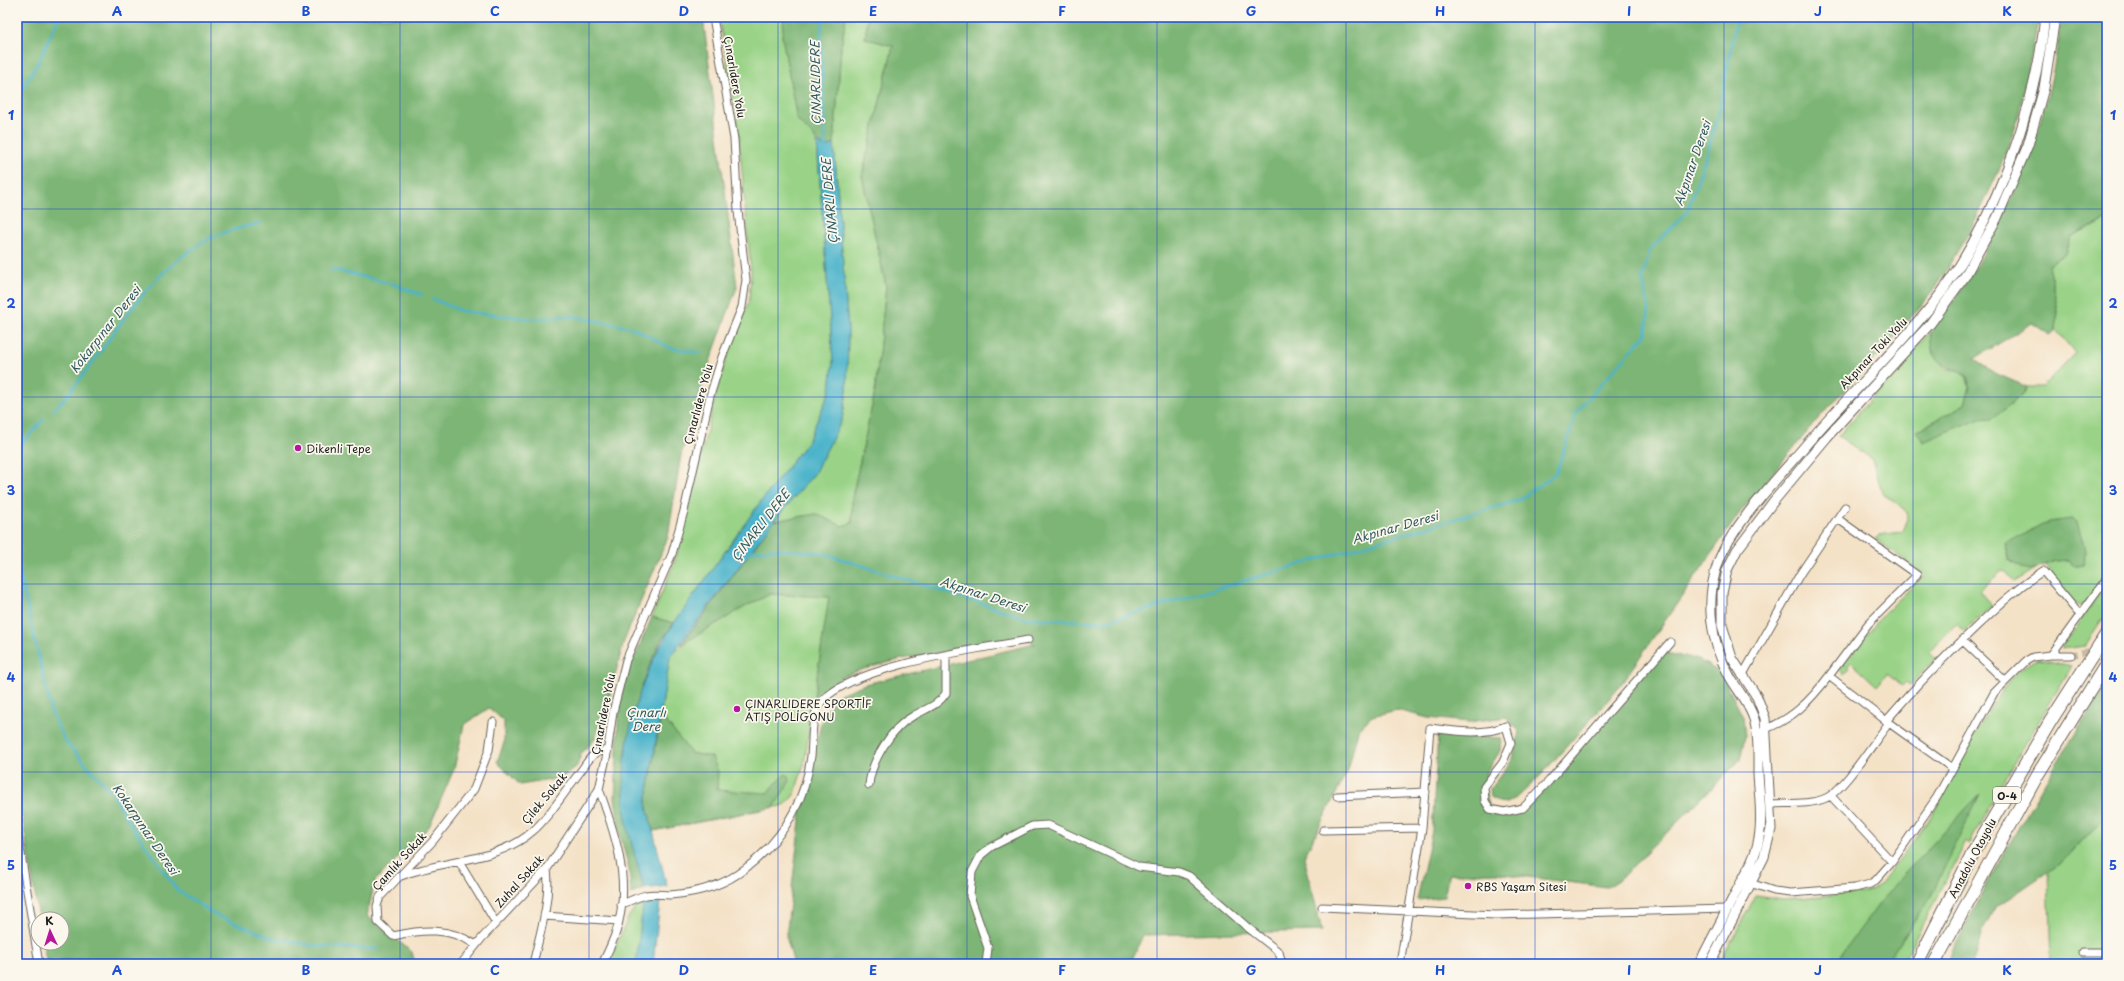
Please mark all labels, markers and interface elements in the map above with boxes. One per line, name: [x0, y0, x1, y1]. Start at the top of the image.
text: A: [112, 1, 122, 20]
text: B: [302, 1, 311, 20]
text: C: [490, 1, 500, 20]
text: D: [679, 1, 689, 20]
text: E: [869, 1, 877, 20]
text: F: [1058, 1, 1066, 20]
text: G: [1246, 1, 1256, 20]
text: H: [1435, 1, 1445, 20]
text: I: [1627, 1, 1631, 20]
text: J: [1814, 1, 1822, 20]
text: K: [2002, 1, 2012, 20]
street label: Çınarlıdere Yolu: [719, 35, 751, 119]
water label: ÇINARLIDERE: [805, 39, 825, 125]
text: 1: [8, 105, 14, 124]
text: 1: [2110, 105, 2116, 124]
water label: Akpınar Deresi: [1669, 117, 1716, 208]
water label: ÇINARLI DERE: [816, 155, 842, 245]
water label: Kokarpınar Deresi: [65, 280, 146, 376]
text: 2: [6, 293, 16, 312]
text: 2: [2108, 293, 2118, 312]
street label: Akpınar Toki Yolu: [1835, 313, 1911, 393]
street label: Çınarlıdere Yolu: [679, 362, 717, 446]
place label: Dikenli Tepe: [306, 440, 371, 457]
marker: Dikenli Tepe: [293, 443, 303, 453]
text: 3: [7, 480, 16, 499]
text: 3: [2109, 480, 2118, 499]
water label: ÇINARLI DERE: [726, 484, 795, 564]
water label: Akpınar Deresi: [1350, 506, 1442, 548]
water label: Akpınar Deresi: [938, 572, 1030, 617]
text: 4: [7, 667, 16, 686]
text: 4: [2109, 667, 2118, 686]
street label: Çınarlıdere Yolu: [587, 672, 619, 756]
place label: ÇINARLIDERE SPORTİF ATIŞ POLİGONU: [745, 695, 872, 725]
water label: Çınarlı Dere: [626, 703, 667, 735]
marker: ÇINARLIDERE SPORTİF ATIŞ POLİGONU: [732, 704, 742, 714]
street label: Çilek Sokak: [517, 768, 571, 828]
water label: Kokarpınar Deresi: [109, 780, 184, 879]
road number: O-4: [1993, 787, 2021, 803]
street label: Anadolu Otoyolu: [1944, 815, 2000, 901]
street label: Çamlık Sokak: [368, 827, 431, 894]
street label: Zuhal Sokak: [491, 850, 548, 911]
text: 5: [7, 855, 15, 874]
text: 5: [2109, 855, 2117, 874]
place label: RBS Yaşam Sitesi: [1476, 878, 1567, 895]
marker: RBS Yaşam Sitesi: [1463, 881, 1473, 891]
north arrow: [30, 911, 70, 951]
text: K: [45, 912, 54, 929]
text: A: [112, 960, 122, 979]
text: B: [302, 960, 311, 979]
text: C: [490, 960, 500, 979]
text: D: [679, 960, 689, 979]
text: E: [869, 960, 877, 979]
text: F: [1058, 960, 1066, 979]
text: G: [1246, 960, 1256, 979]
text: H: [1435, 960, 1445, 979]
text: I: [1627, 960, 1631, 979]
text: J: [1814, 960, 1822, 979]
text: K: [2002, 960, 2012, 979]

